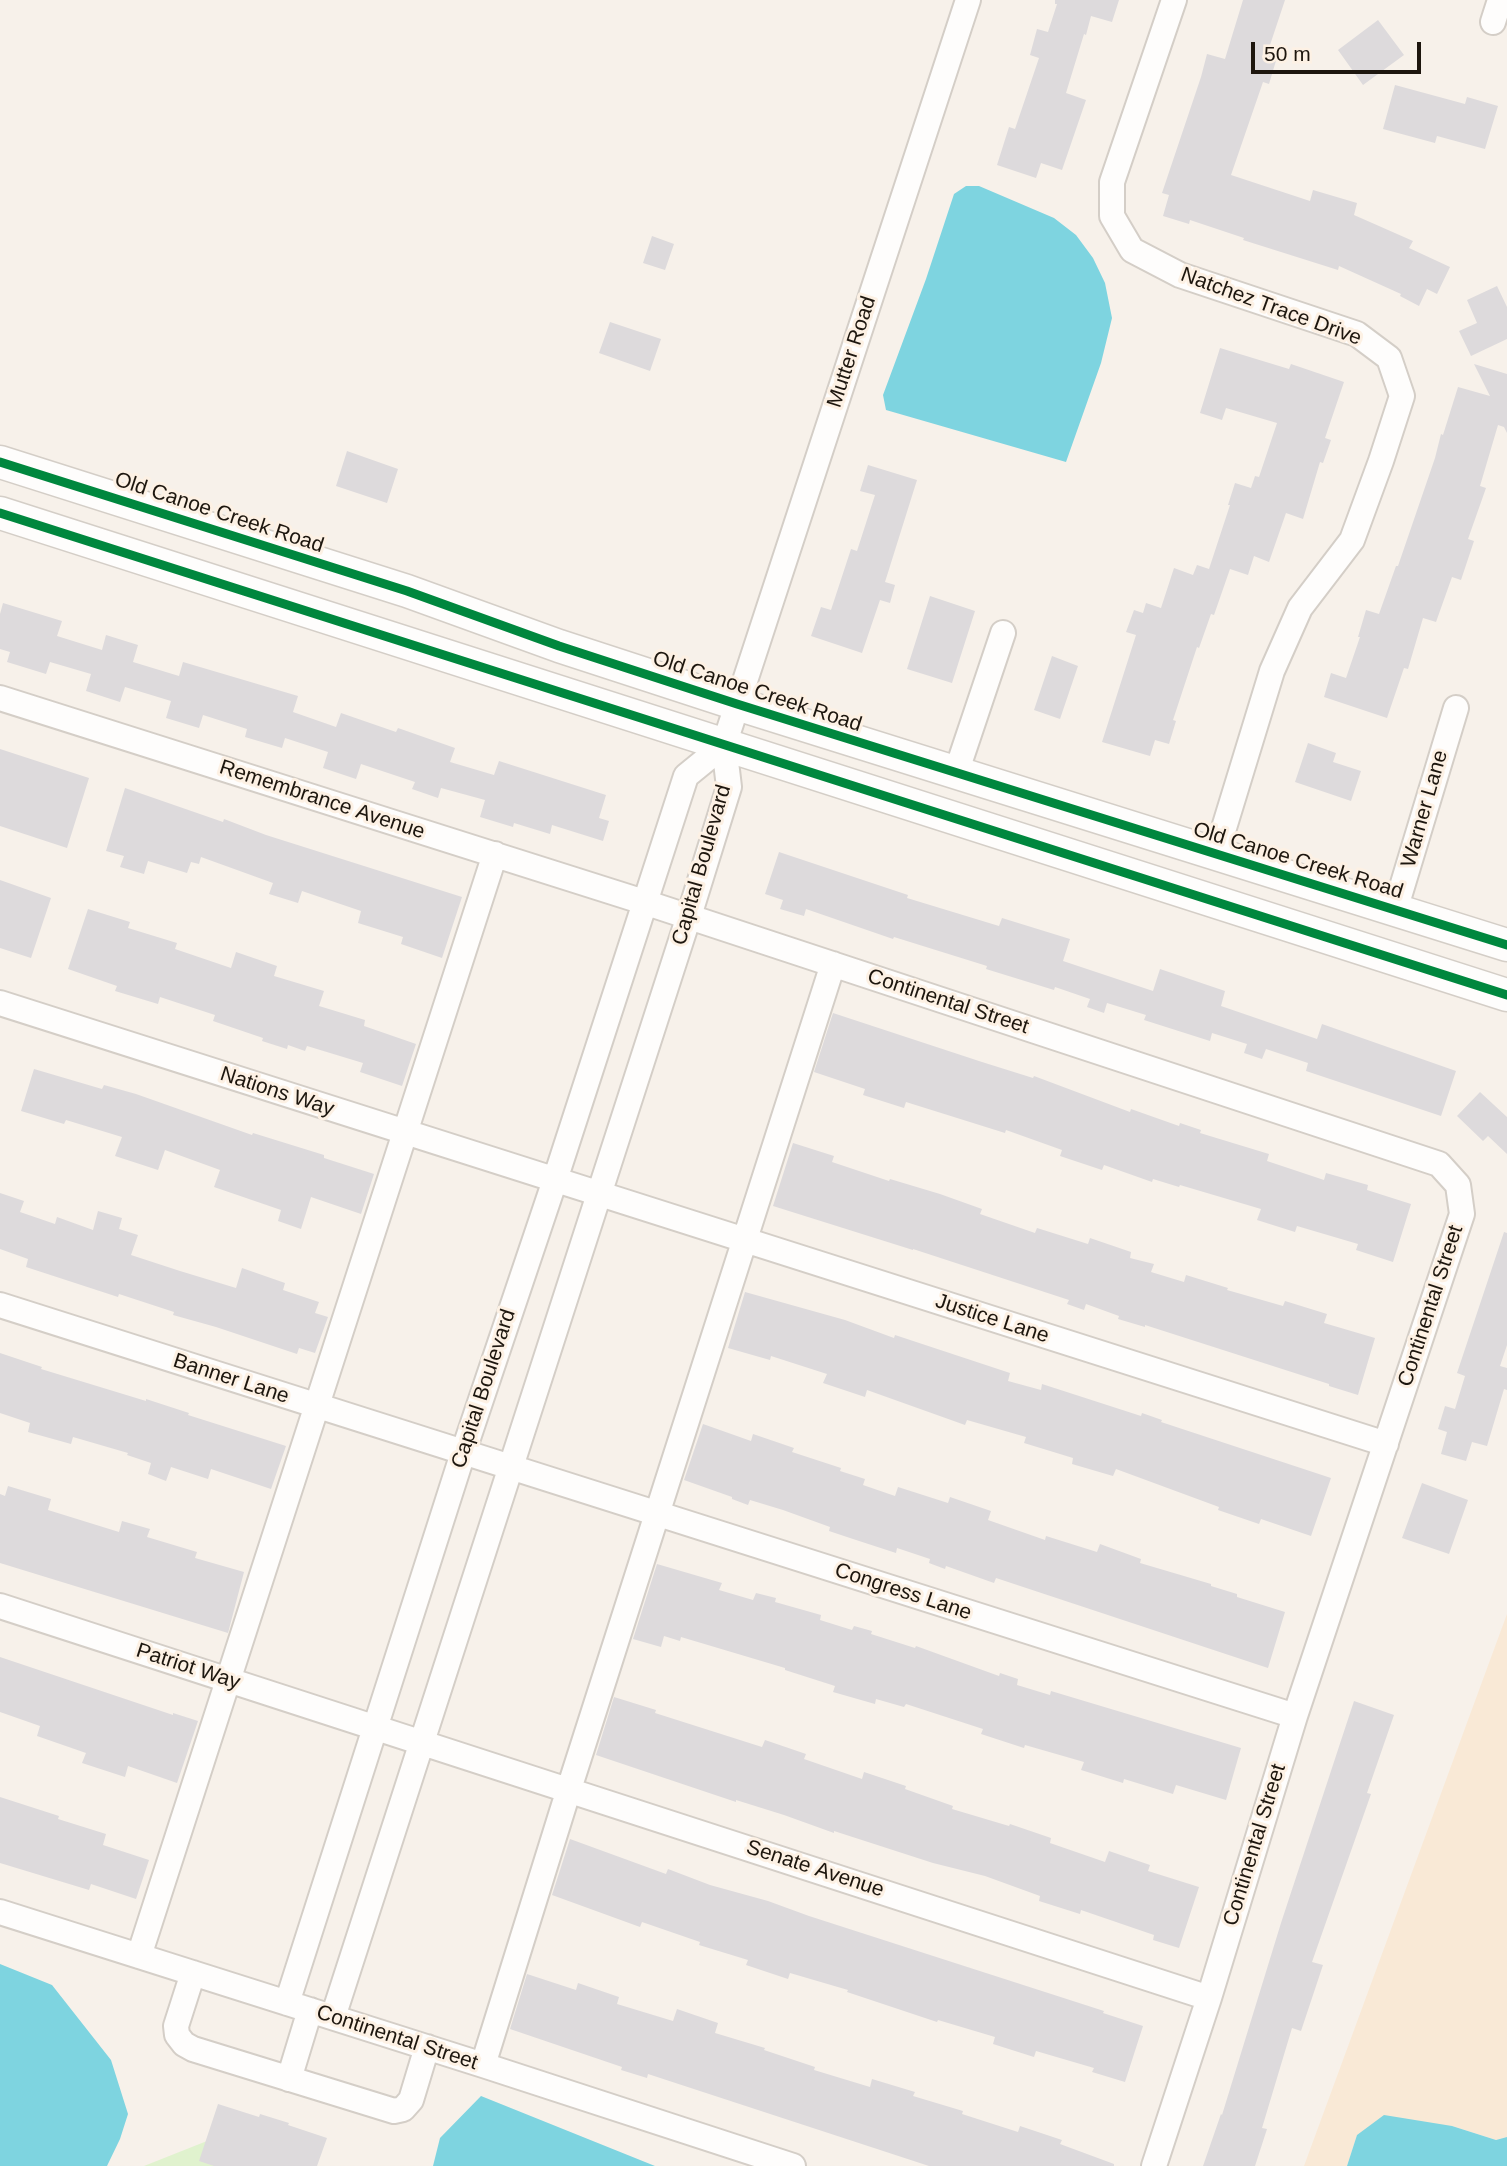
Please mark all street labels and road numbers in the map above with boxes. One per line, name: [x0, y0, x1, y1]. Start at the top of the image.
street label: Natchez Trace Drive: [1177, 263, 1365, 351]
street label: Mutter Road: [822, 293, 882, 411]
street label: Old Canoe Creek Road: [111, 467, 327, 559]
street label: Old Canoe Creek Road: [649, 646, 865, 738]
street label: Warner Lane: [1396, 748, 1454, 870]
street label: Remembrance Avenue: [216, 755, 428, 845]
street label: Capital Boulevard: [667, 782, 737, 948]
street label: Old Canoe Creek Road: [1190, 817, 1406, 905]
street label: Continental Street: [864, 964, 1032, 1040]
street label: Nations Way: [217, 1062, 337, 1122]
street label: Continental Street: [1393, 1222, 1469, 1390]
street label: Justice Lane: [932, 1289, 1052, 1349]
street label: Capital Boulevard: [446, 1306, 522, 1472]
street label: Banner Lane: [170, 1348, 292, 1410]
street label: Congress Lane: [831, 1558, 975, 1626]
street label: Patriot Way: [133, 1638, 243, 1696]
street label: Continental Street: [1218, 1761, 1292, 1929]
street label: Senate Avenue: [743, 1835, 887, 1903]
street label: Continental Street: [313, 2000, 481, 2076]

